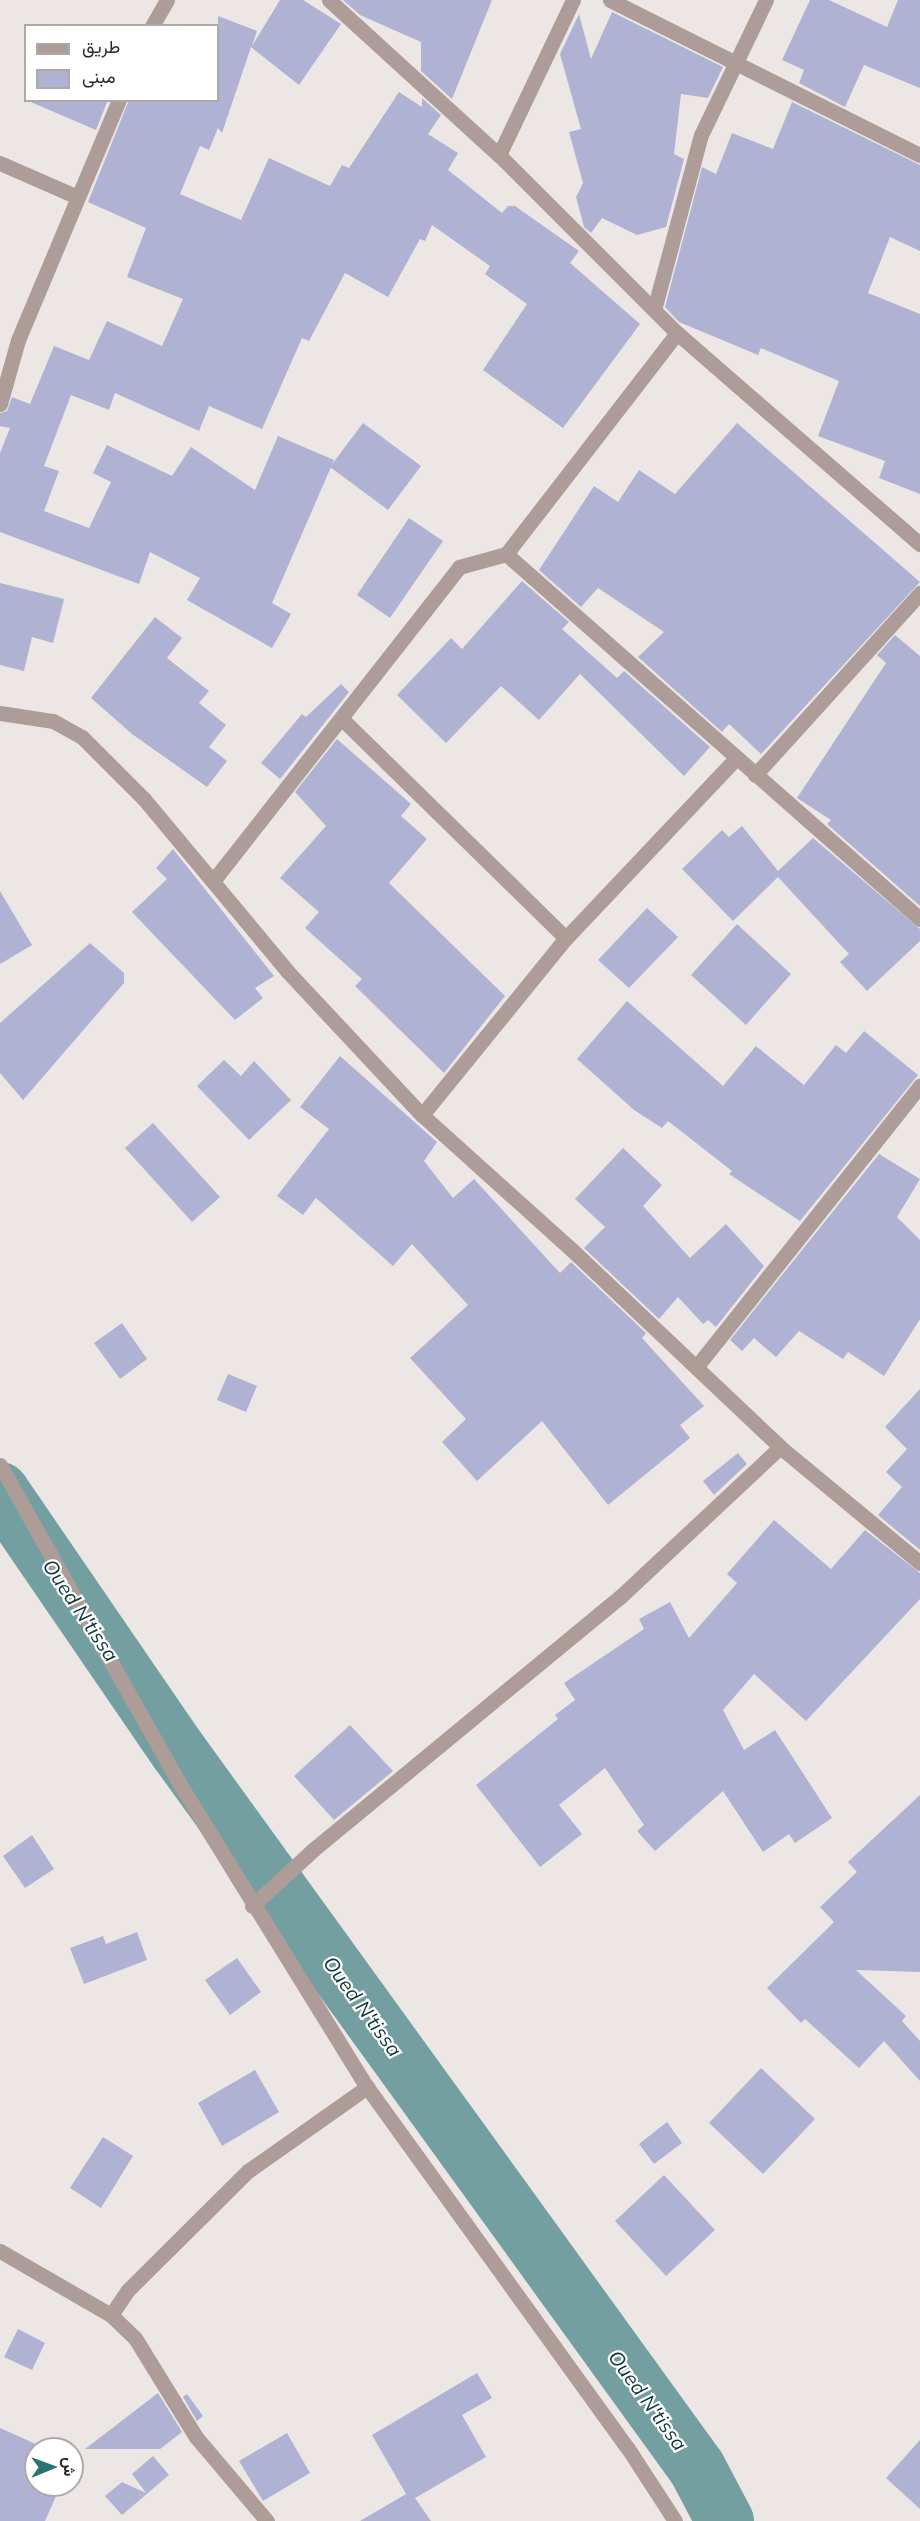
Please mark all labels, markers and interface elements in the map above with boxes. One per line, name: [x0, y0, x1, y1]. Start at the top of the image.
legend: [24, 24, 219, 102]
text: طريق: [82, 35, 120, 58]
text: مبنى: [82, 65, 116, 88]
water label: Oued N'tissa: [38, 1554, 124, 1666]
water label: Oued N'tissa: [319, 1951, 407, 2061]
water label: Oued N'tissa: [604, 2345, 692, 2455]
north arrow: [24, 2437, 84, 2497]
text: ش: [60, 2457, 80, 2477]

